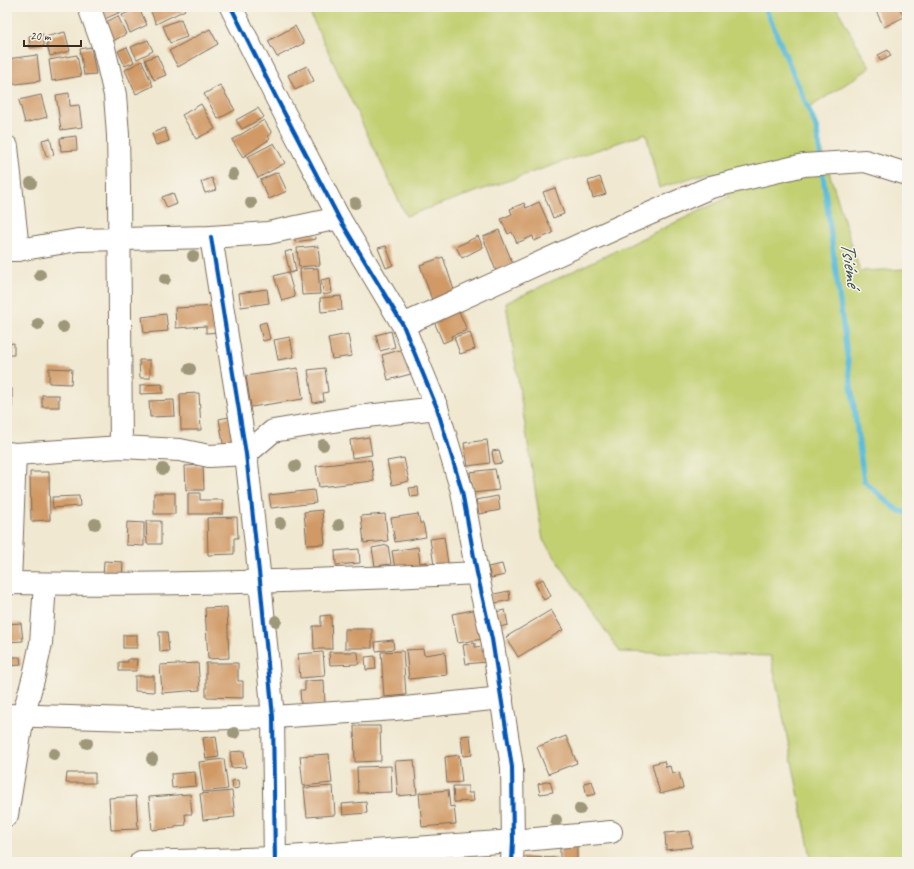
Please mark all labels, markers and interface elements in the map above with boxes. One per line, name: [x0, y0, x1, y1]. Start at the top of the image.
scale bar: [24, 22, 81, 48]
text: 20 m: [30, 28, 52, 44]
water label: Tsiémé: [835, 240, 868, 294]

